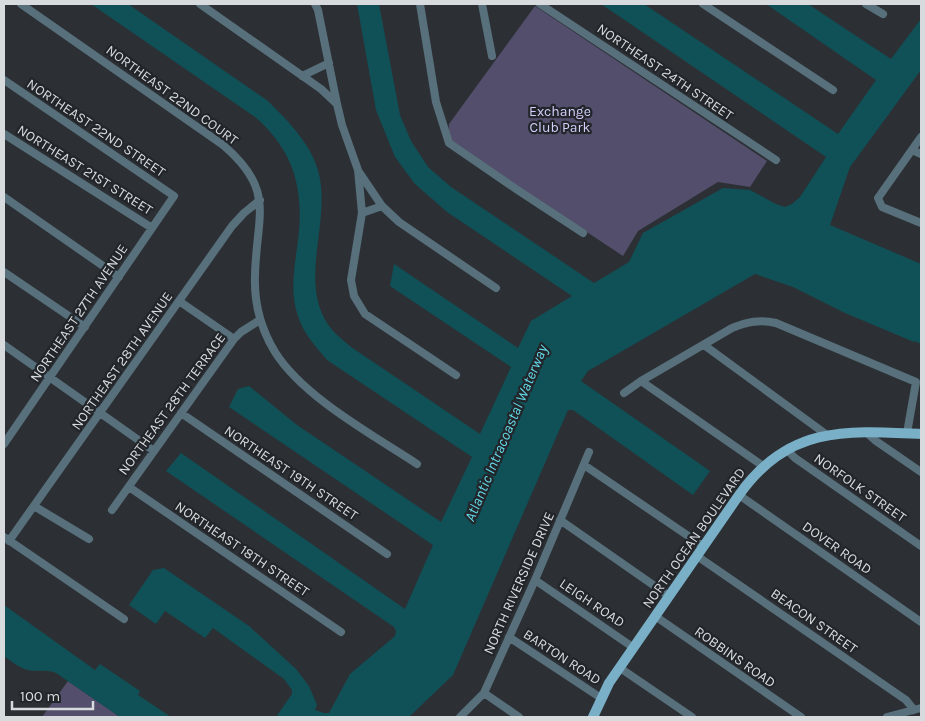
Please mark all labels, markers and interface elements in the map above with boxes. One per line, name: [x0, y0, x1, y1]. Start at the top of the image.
street label: NORTHEAST 24TH STREET: [594, 20, 736, 124]
street label: NORTHEAST 22ND COURT: [103, 41, 241, 149]
street label: NORTHEAST 22ND STREET: [24, 75, 168, 181]
park label: Exchange Club Park: [529, 103, 591, 136]
street label: NORTHEAST 21ST STREET: [14, 121, 156, 219]
street label: NORTHEAST 27TH AVENUE: [26, 241, 132, 385]
street label: NORTHEAST 28TH AVENUE: [68, 289, 176, 433]
street label: NORTHEAST 28TH TERRACE: [115, 330, 229, 478]
water label: Atlantic Intracoastal Waterway: [461, 342, 552, 524]
street label: NORTHEAST 19TH STREET: [221, 422, 361, 524]
street label: NORFOLK STREET: [811, 450, 909, 526]
street label: NORTH OCEAN BOULEVARD: [639, 464, 749, 612]
street label: NORTHEAST 18TH STREET: [172, 498, 312, 600]
street label: NORTH RIVERSIDE DRIVE: [480, 509, 558, 657]
street label: DOVER ROAD: [799, 518, 875, 578]
street label: LEIGH ROAD: [556, 575, 628, 631]
street label: BEACON STREET: [767, 585, 861, 657]
street label: ROBBINS ROAD: [691, 623, 779, 691]
street label: BARTON ROAD: [520, 626, 604, 688]
scale bar: [12, 678, 94, 710]
text: 100 m: [20, 687, 60, 705]

